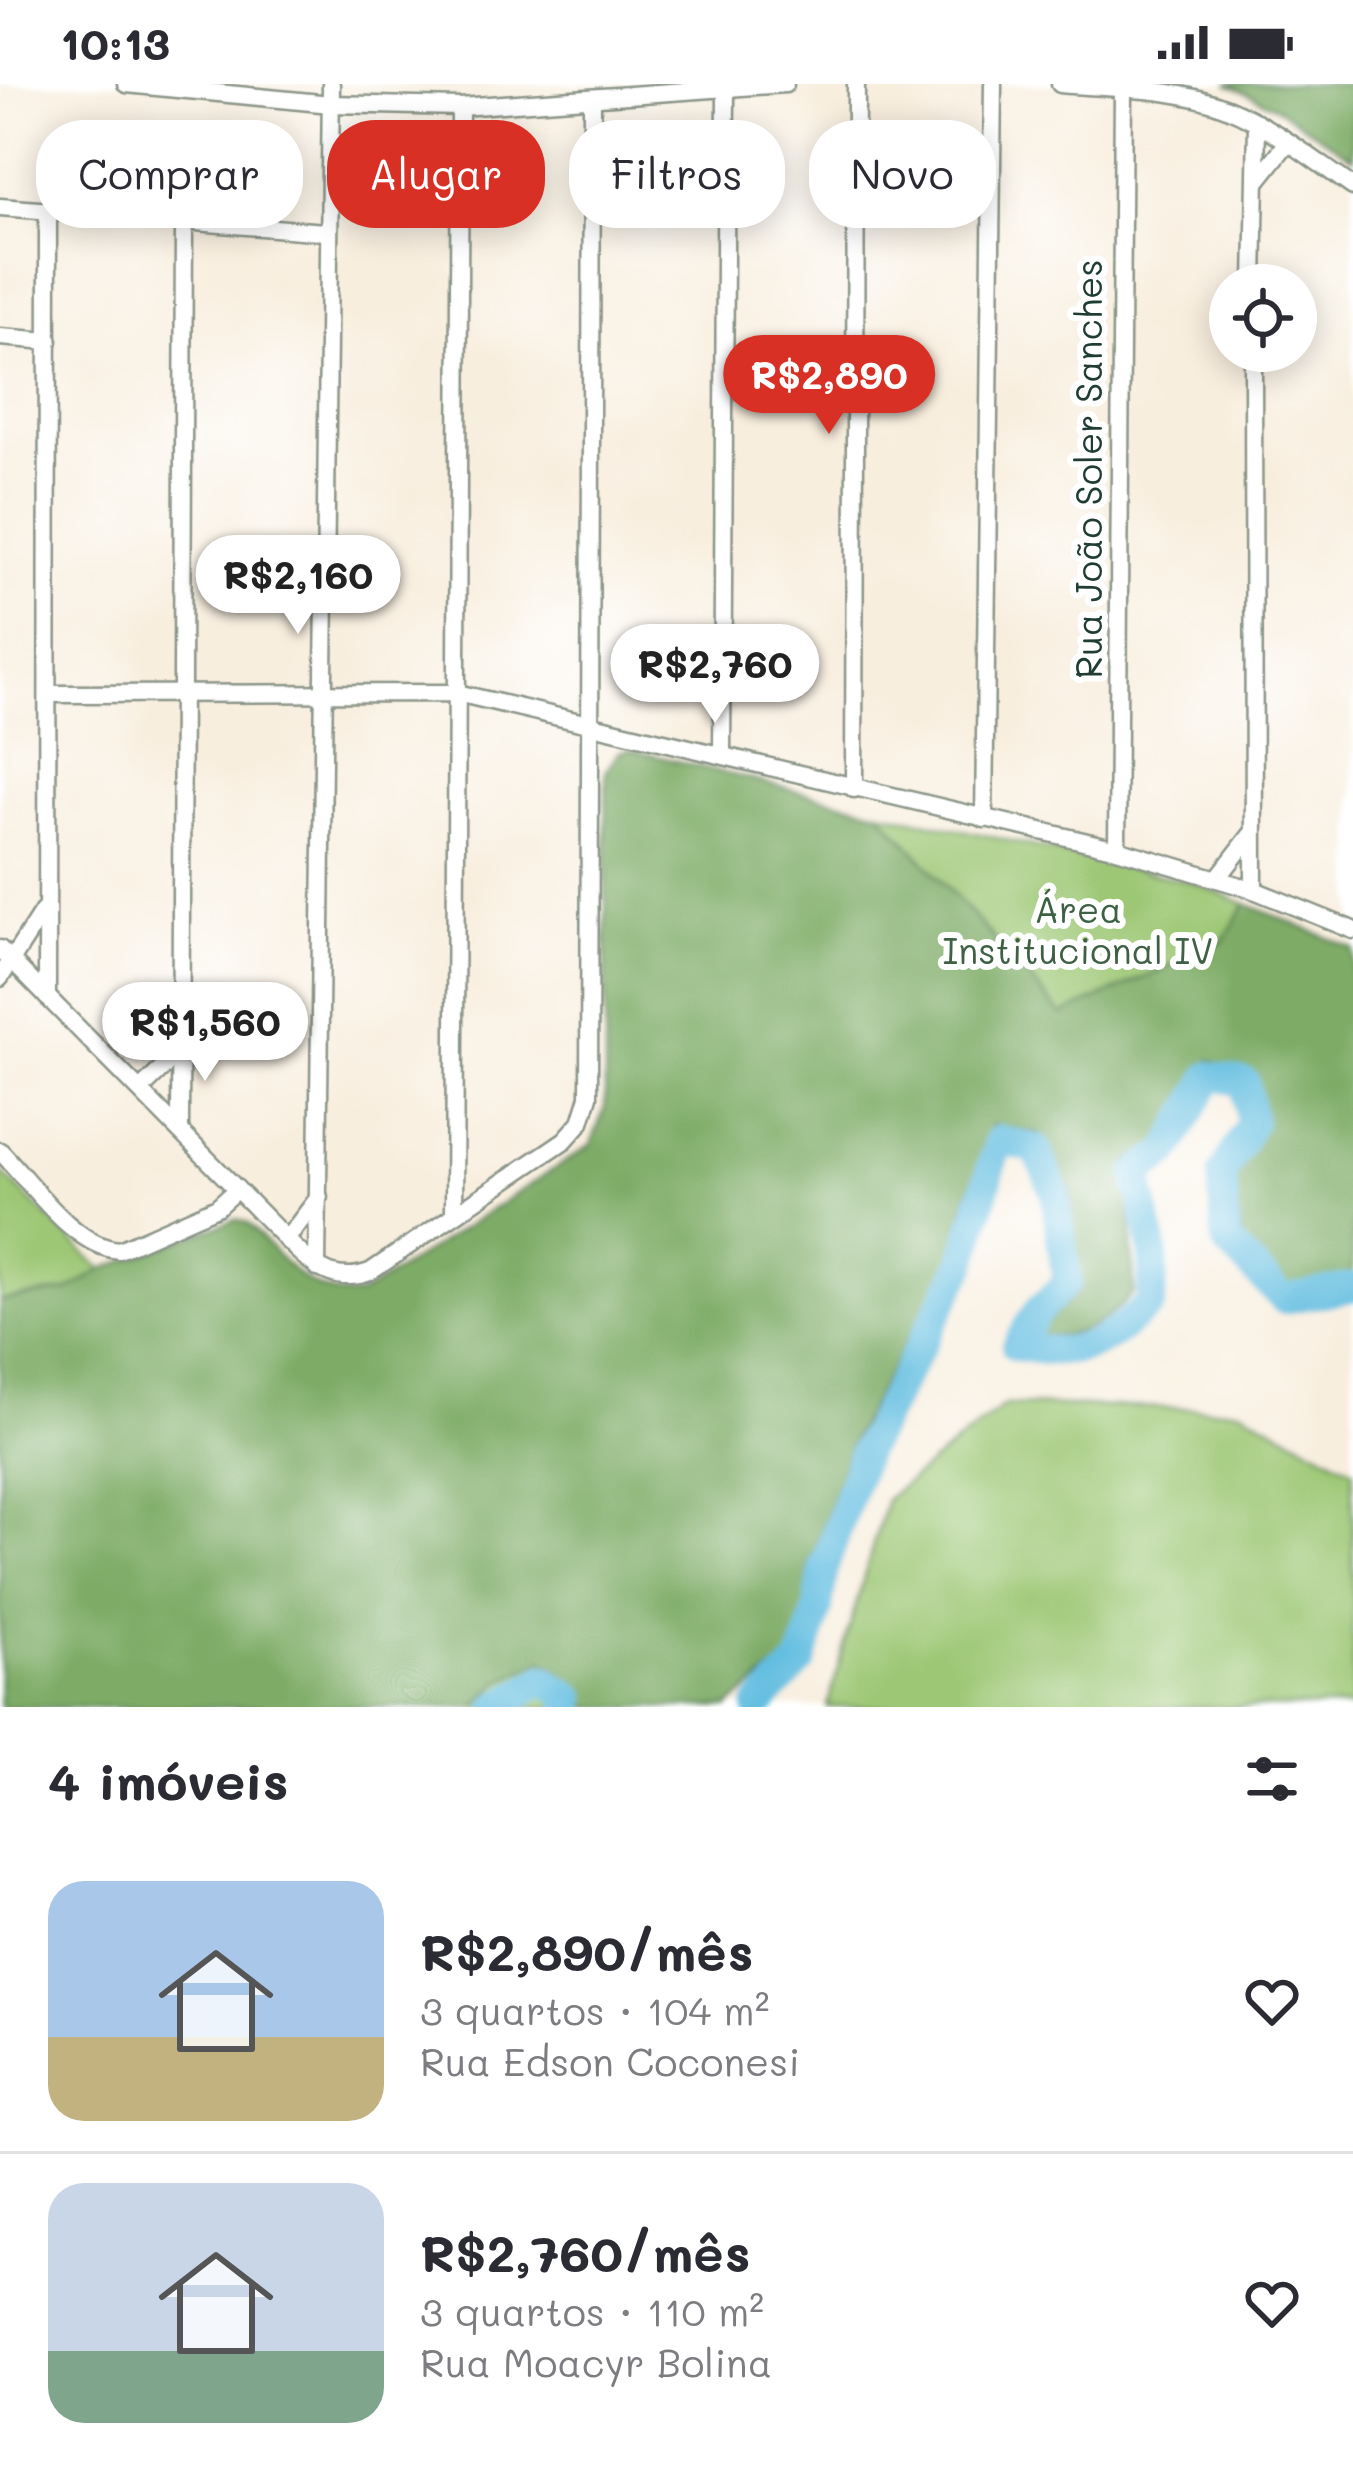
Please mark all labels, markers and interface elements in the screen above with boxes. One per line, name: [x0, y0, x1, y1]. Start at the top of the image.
text: 10:13: [60, 13, 170, 71]
chip: Comprar: [36, 120, 303, 228]
chip: Alugar: [327, 120, 545, 228]
chip: Filtros: [569, 120, 785, 228]
chip: Novo: [809, 120, 996, 228]
street label: Rua João Soler Sanches: [1064, 259, 1111, 679]
map controls: [1209, 264, 1317, 372]
button: locate: [1209, 264, 1317, 372]
pin: R$2,890: [718, 335, 940, 437]
text: R$2,890: [750, 348, 908, 399]
pin: R$2,160: [187, 535, 409, 637]
text: R$2,160: [223, 548, 373, 599]
pin: R$2,760: [604, 624, 826, 726]
text: R$2,760: [637, 637, 793, 688]
park label: Área Institucional IV: [943, 885, 1213, 973]
pin: R$1,560: [94, 982, 316, 1084]
text: R$1,560: [129, 995, 281, 1046]
text: 4 imóveis: [48, 1746, 288, 1813]
icon: filters: [1239, 1746, 1305, 1812]
text: R$2,890/mês: [420, 1917, 753, 1984]
icon: home: [144, 1929, 288, 2073]
icon: heart: [1239, 1968, 1305, 2034]
text: 3 quartos · 104 m²: [420, 1984, 769, 2035]
text: Rua Edson Coconesi: [420, 2035, 800, 2086]
text: R$2,760/mês: [420, 2218, 750, 2285]
icon: home: [144, 2231, 288, 2375]
icon: heart: [1239, 2270, 1305, 2336]
text: 3 quartos · 110 m²: [420, 2285, 764, 2336]
text: Rua Moacyr Bolina: [420, 2336, 772, 2387]

